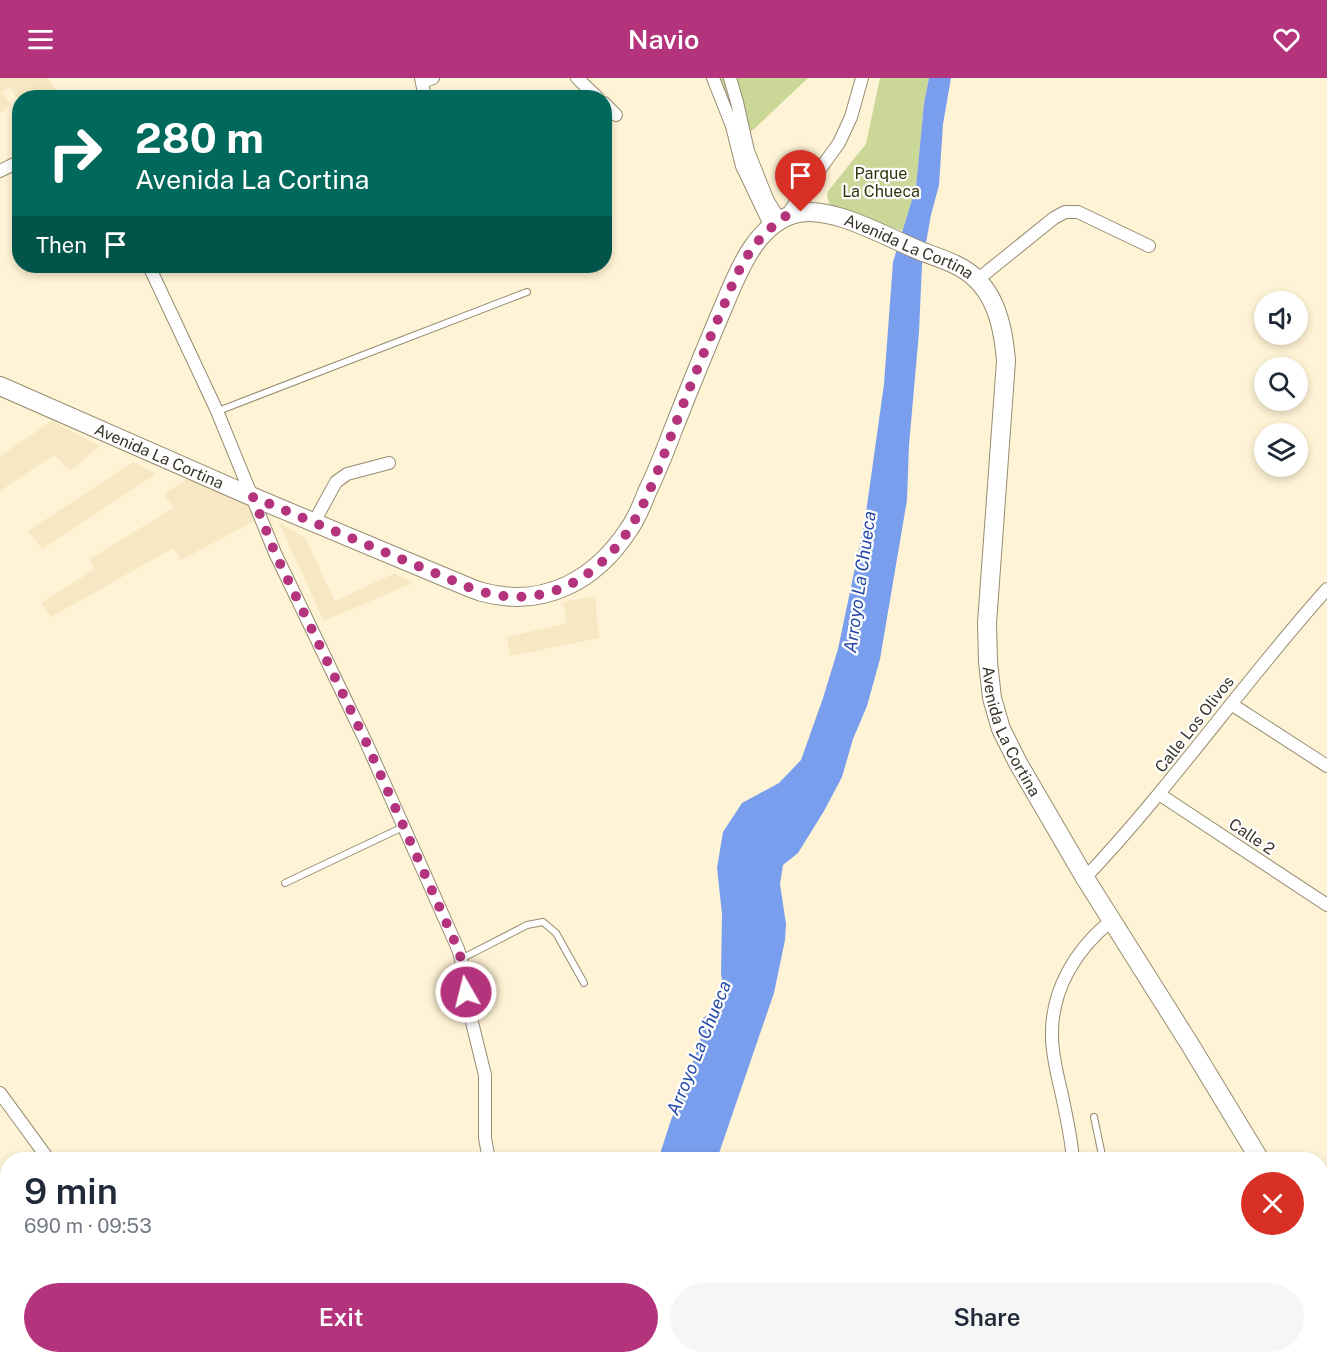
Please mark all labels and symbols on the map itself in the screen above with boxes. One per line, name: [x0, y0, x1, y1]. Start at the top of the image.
pin: [775, 150, 826, 212]
park label: Parque La Chueca: [842, 164, 920, 201]
street label: Avenida La Cortina: [842, 210, 977, 283]
street label: Avenida La Cortina: [92, 420, 227, 493]
water label: Arroyo La Chueca: [839, 510, 880, 654]
street label: Avenida La Cortina: [979, 665, 1044, 800]
street label: Calle Los Olivos: [1151, 672, 1238, 776]
street label: Calle 2: [1225, 814, 1278, 859]
position arrow: [434, 960, 498, 1024]
water label: Arroyo La Chueca: [662, 978, 735, 1118]

